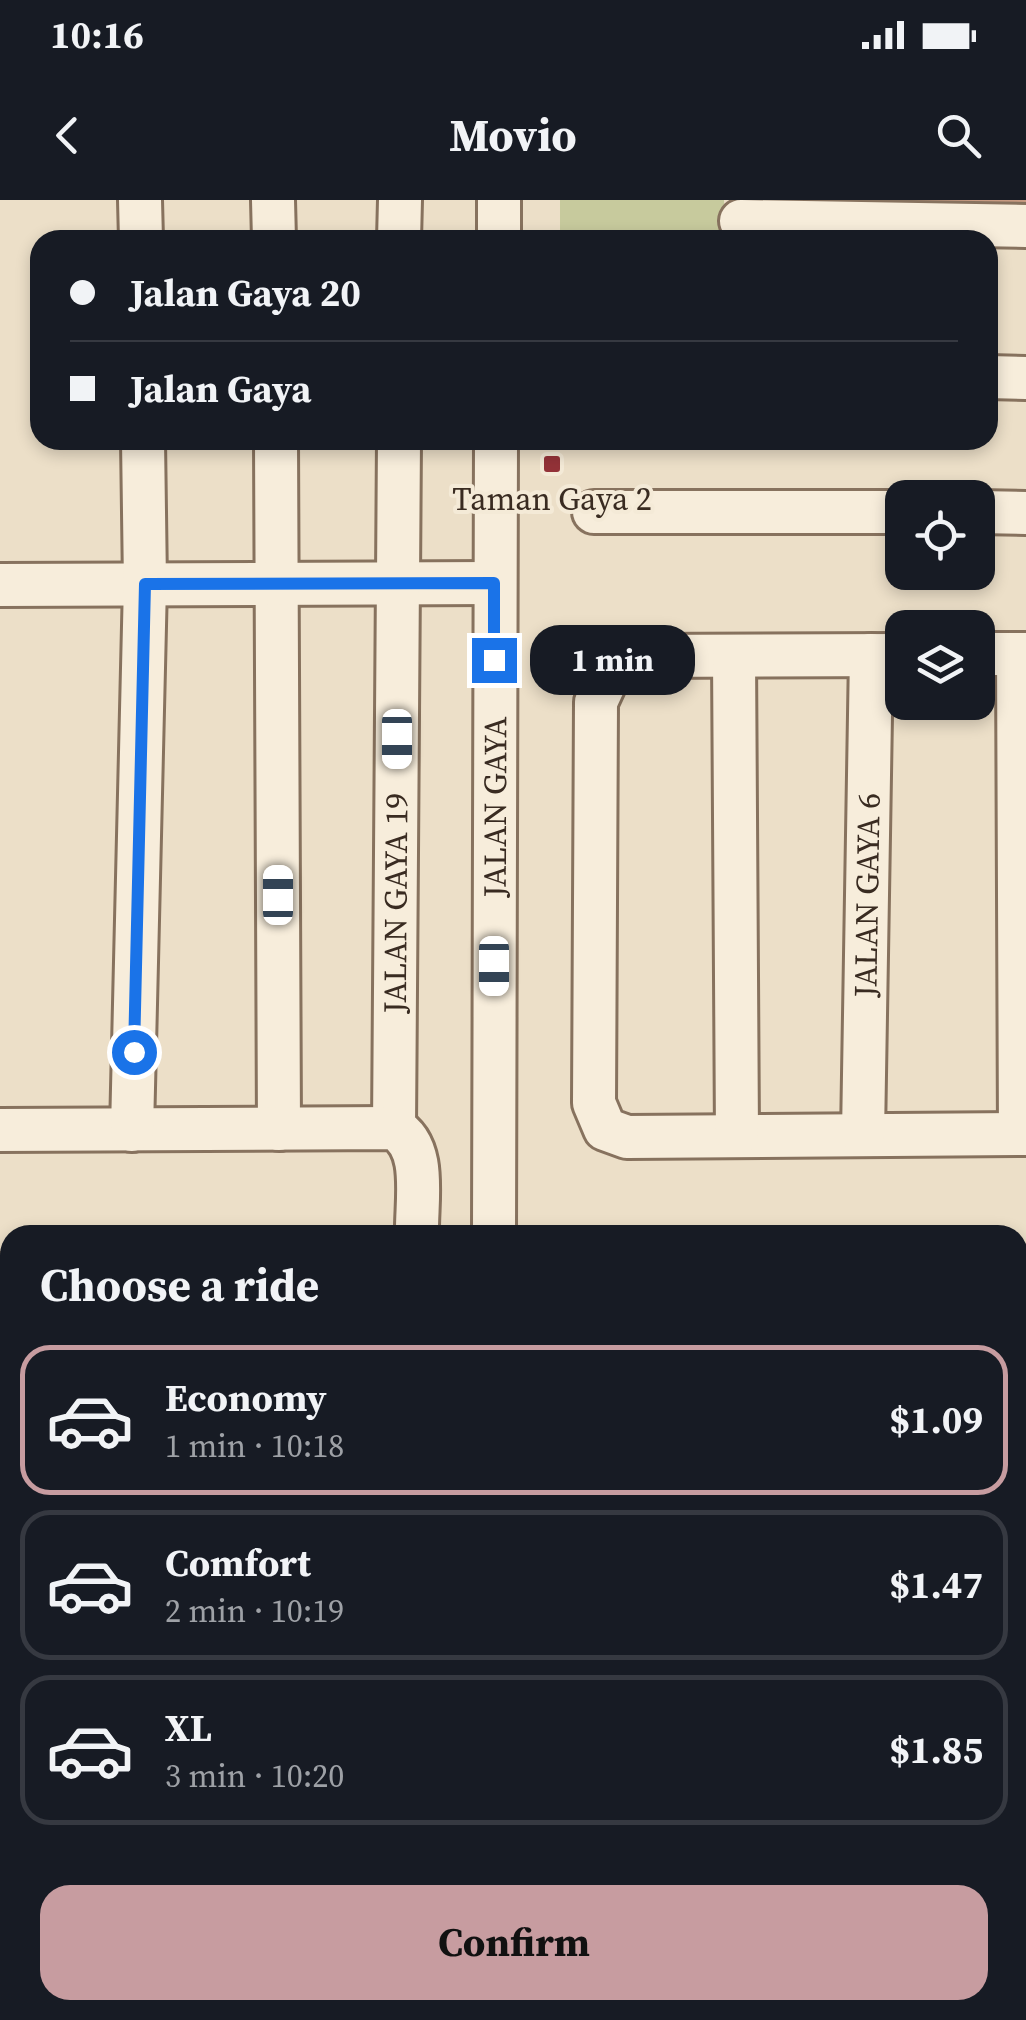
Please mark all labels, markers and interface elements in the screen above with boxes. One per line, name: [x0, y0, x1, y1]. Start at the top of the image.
text: 10:16: [50, 9, 144, 61]
text: Movio: [449, 104, 577, 166]
icon: back: [40, 108, 95, 163]
icon: search: [931, 108, 986, 163]
text: Jalan Gaya 20: [130, 267, 361, 319]
text: Jalan Gaya: [130, 363, 312, 415]
marker: Taman Gaya 2: [541, 453, 563, 475]
place label: Taman Gaya 2: [452, 477, 652, 521]
map controls: [885, 480, 995, 720]
button: locate: [885, 480, 995, 590]
button: layers: [885, 610, 995, 720]
callout: 1 min: [529, 625, 694, 695]
route end: [472, 638, 517, 683]
text: 1 min: [571, 638, 654, 682]
car: [382, 709, 412, 769]
street label: JALAN GAYA: [473, 716, 517, 899]
street label: JALAN GAYA 6: [843, 792, 891, 999]
street label: JALAN GAYA 19: [373, 793, 418, 1014]
car: [263, 865, 293, 925]
car: [479, 936, 509, 996]
route start: [112, 1030, 157, 1075]
text: Choose a ride: [40, 1254, 319, 1316]
text: Economy: [165, 1372, 327, 1424]
icon: car: [45, 1375, 135, 1465]
text: $1.09: [889, 1394, 983, 1446]
text: 1 min · 10:18: [165, 1424, 344, 1468]
text: Comfort: [165, 1537, 311, 1589]
icon: car: [45, 1540, 135, 1630]
text: $1.47: [889, 1559, 983, 1611]
text: 2 min · 10:19: [165, 1589, 344, 1633]
text: XL: [165, 1702, 212, 1754]
icon: car: [45, 1705, 135, 1795]
text: $1.85: [889, 1724, 983, 1776]
text: 3 min · 10:20: [165, 1754, 344, 1798]
button: Confirm: [40, 1885, 988, 2000]

